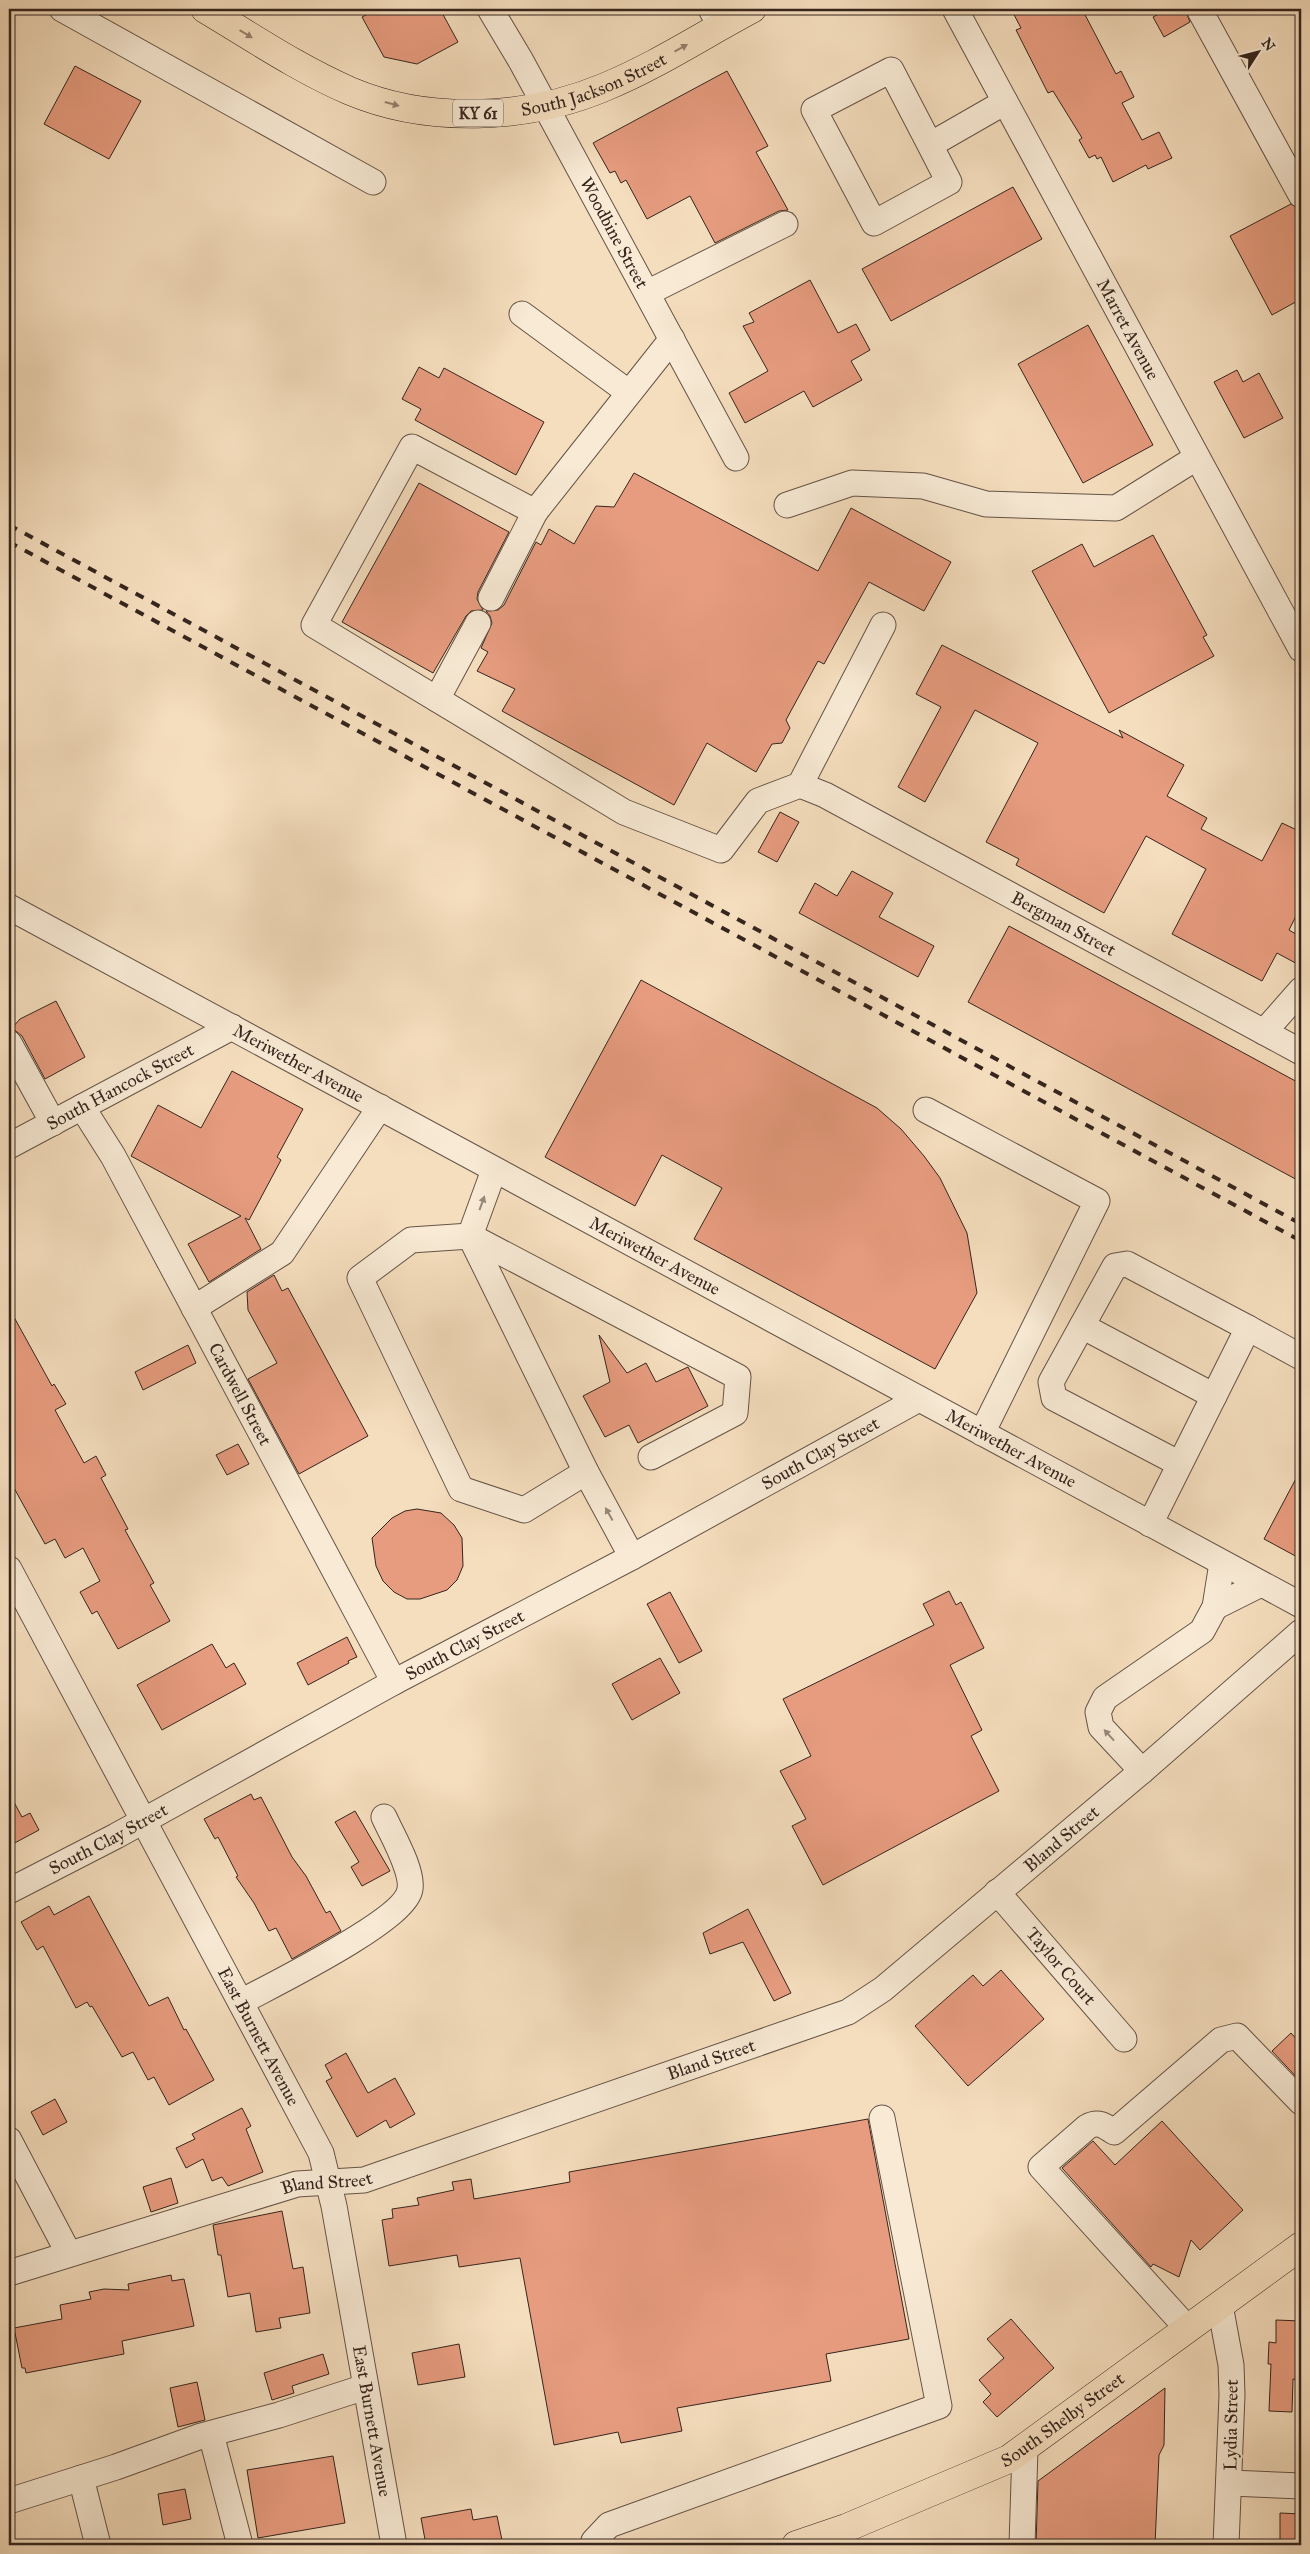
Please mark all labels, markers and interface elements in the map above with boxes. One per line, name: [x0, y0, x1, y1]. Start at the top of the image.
north arrow: [1232, 28, 1282, 78]
one-way arrow: [240, 29, 253, 38]
text: N: [1258, 35, 1279, 55]
one-way arrow: [673, 44, 688, 52]
street label: South Jackson Street: [519, 48, 671, 121]
one-way arrow: [385, 100, 400, 108]
road number: KY 61: [453, 100, 503, 126]
street label: Woodbine Street: [575, 173, 653, 293]
street label: Marret Avenue: [1092, 275, 1164, 383]
street label: Bergman Street: [1007, 887, 1120, 961]
street label: Meriwether Avenue: [229, 1019, 368, 1108]
street label: South Hancock Street: [43, 1038, 198, 1135]
one-way arrow: [478, 1195, 486, 1210]
street label: Meriwether Avenue: [586, 1212, 724, 1300]
street label: Cardwell Street: [204, 1339, 277, 1450]
street label: Meriwether Avenue: [942, 1404, 1080, 1493]
street label: South Clay Street: [758, 1412, 884, 1495]
one-way arrow: [605, 1507, 613, 1522]
street label: South Clay Street: [402, 1604, 528, 1685]
one-way arrow: [1103, 1730, 1115, 1742]
street label: South Clay Street: [45, 1798, 172, 1880]
street label: Bland Street: [1019, 1800, 1104, 1877]
street label: Taylor Court: [1021, 1923, 1101, 2010]
street label: East Burnett Avenue: [213, 1964, 305, 2109]
street label: Bland Street: [664, 2034, 759, 2085]
street label: Bland Street: [278, 2167, 376, 2199]
street label: East Burnett Avenue: [348, 2343, 396, 2499]
street label: South Shelby Street: [998, 2367, 1129, 2472]
street label: Lydia Street: [1219, 2378, 1243, 2471]

